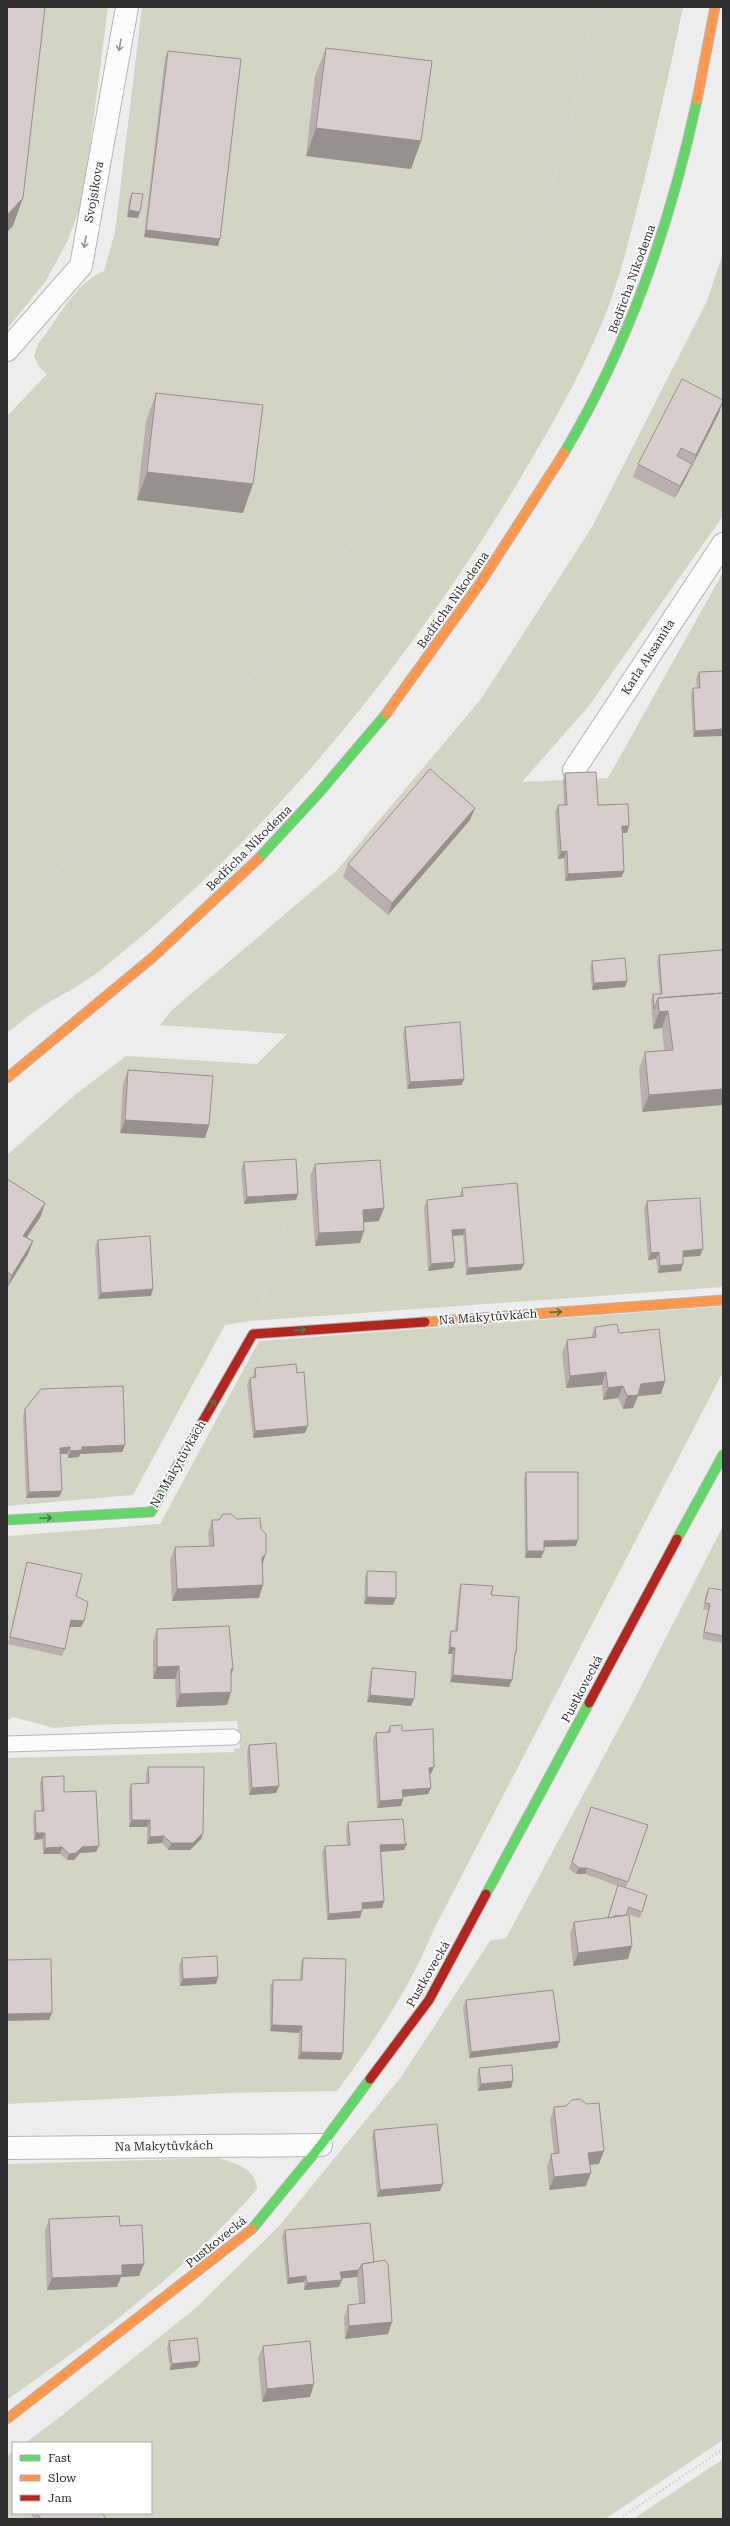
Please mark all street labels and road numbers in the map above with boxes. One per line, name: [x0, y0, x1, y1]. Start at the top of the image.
street label: Svojsíkova: [82, 160, 106, 224]
street label: Bedřicha Nikodema: [606, 222, 658, 335]
street label: Bedřicha Nikodema: [414, 548, 492, 651]
street label: Karla Aksamita: [618, 616, 678, 697]
street label: Bedřicha Nikodema: [203, 802, 295, 894]
street label: Na Makytůvkách: [438, 1307, 538, 1327]
street label: Na Makytůvkách: [147, 1418, 209, 1510]
street label: Pustkovecká: [559, 1653, 606, 1725]
street label: Pustkovecká: [404, 1938, 453, 2009]
street label: Na Makytůvkách: [115, 2138, 214, 2154]
street label: Pustkovecká: [183, 2213, 249, 2271]

